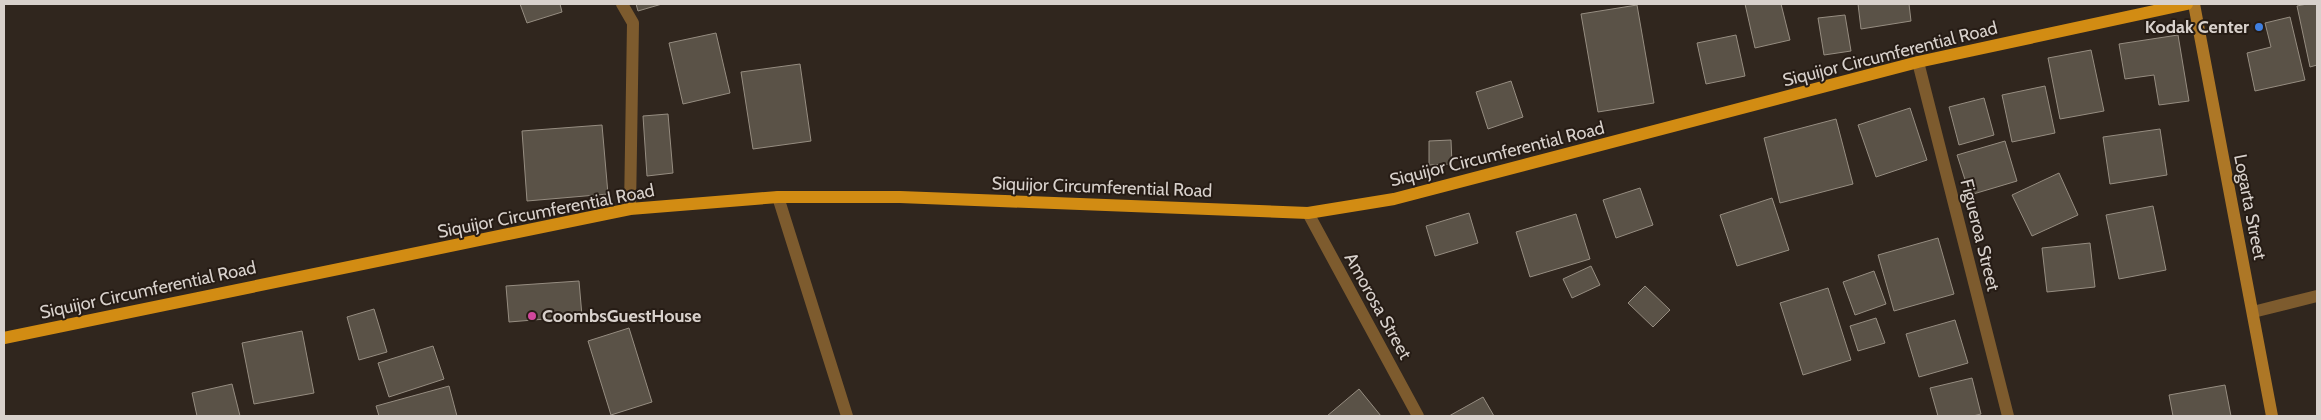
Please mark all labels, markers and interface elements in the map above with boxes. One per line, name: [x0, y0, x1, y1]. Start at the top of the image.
place label: Kodak Center: [2145, 16, 2249, 38]
street label: Siquijor Circumferential Road: [1780, 17, 2000, 91]
marker: Kodak Center: [2253, 21, 2265, 33]
street label: Siquijor Circumferential Road: [1387, 117, 1607, 191]
street label: Logarta Street: [2229, 152, 2271, 262]
street label: Siquijor Circumferential Road: [991, 172, 1213, 202]
street label: Figueroa Street: [1955, 177, 2005, 293]
street label: Siquijor Circumferential Road: [436, 179, 656, 243]
street label: Amorosa Street: [1340, 249, 1416, 363]
street label: Siquijor Circumferential Road: [38, 256, 258, 324]
place label: CoombsGuestHouse: [542, 305, 701, 327]
marker: CoombsGuestHouse: [526, 310, 538, 322]

